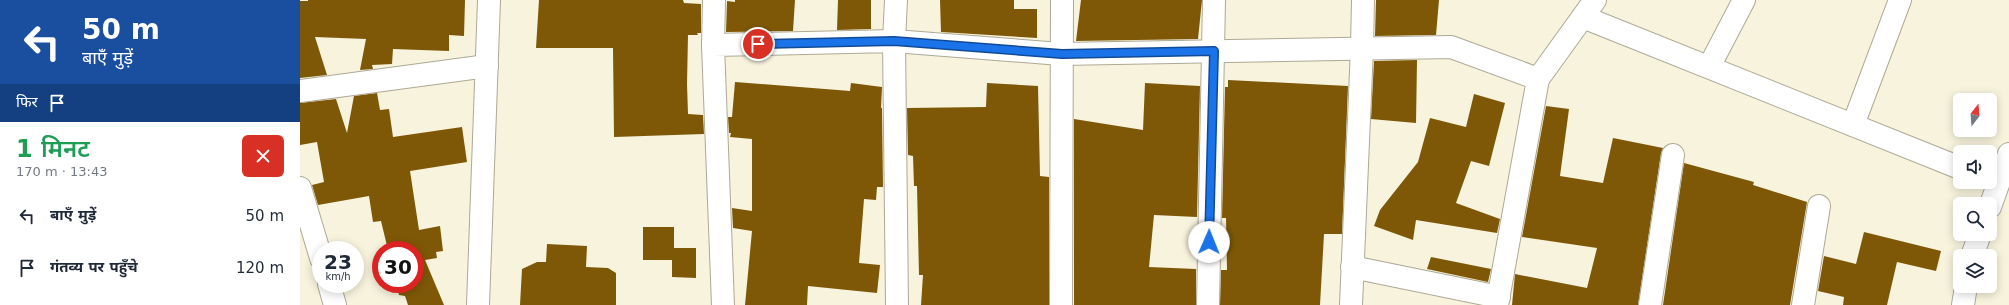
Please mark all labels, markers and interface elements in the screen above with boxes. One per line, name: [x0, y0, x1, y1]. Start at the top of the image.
text: 50 m: [82, 13, 160, 46]
icon: left: [16, 16, 68, 68]
pin: [741, 27, 775, 61]
icon: arrive: [747, 33, 769, 55]
text: बाएँ मुड़ें: [82, 47, 133, 68]
icon: arrive: [46, 92, 68, 114]
text: फिर: [16, 93, 38, 111]
north arrow: [1953, 93, 1997, 137]
map controls: [1953, 93, 1997, 293]
text: 1 मिनट: [16, 135, 90, 163]
button: close: [242, 135, 284, 177]
button: sound: [1953, 145, 1997, 189]
text: 170 m · 13:43: [16, 164, 107, 179]
button: search: [1953, 197, 1997, 241]
icon: left: [16, 205, 38, 227]
text: बाएँ मुड़ें: [50, 206, 96, 224]
text: 50 m: [246, 207, 284, 225]
position arrow: [1188, 221, 1230, 263]
speed limit sign: 30: [372, 241, 424, 293]
button: layers: [1953, 249, 1997, 293]
text: 23: [324, 250, 352, 274]
icon: arrive: [16, 257, 38, 279]
text: गंतव्य पर पहुँचे: [50, 258, 138, 276]
text: 120 m: [236, 259, 284, 277]
text: km/h: [325, 271, 351, 282]

